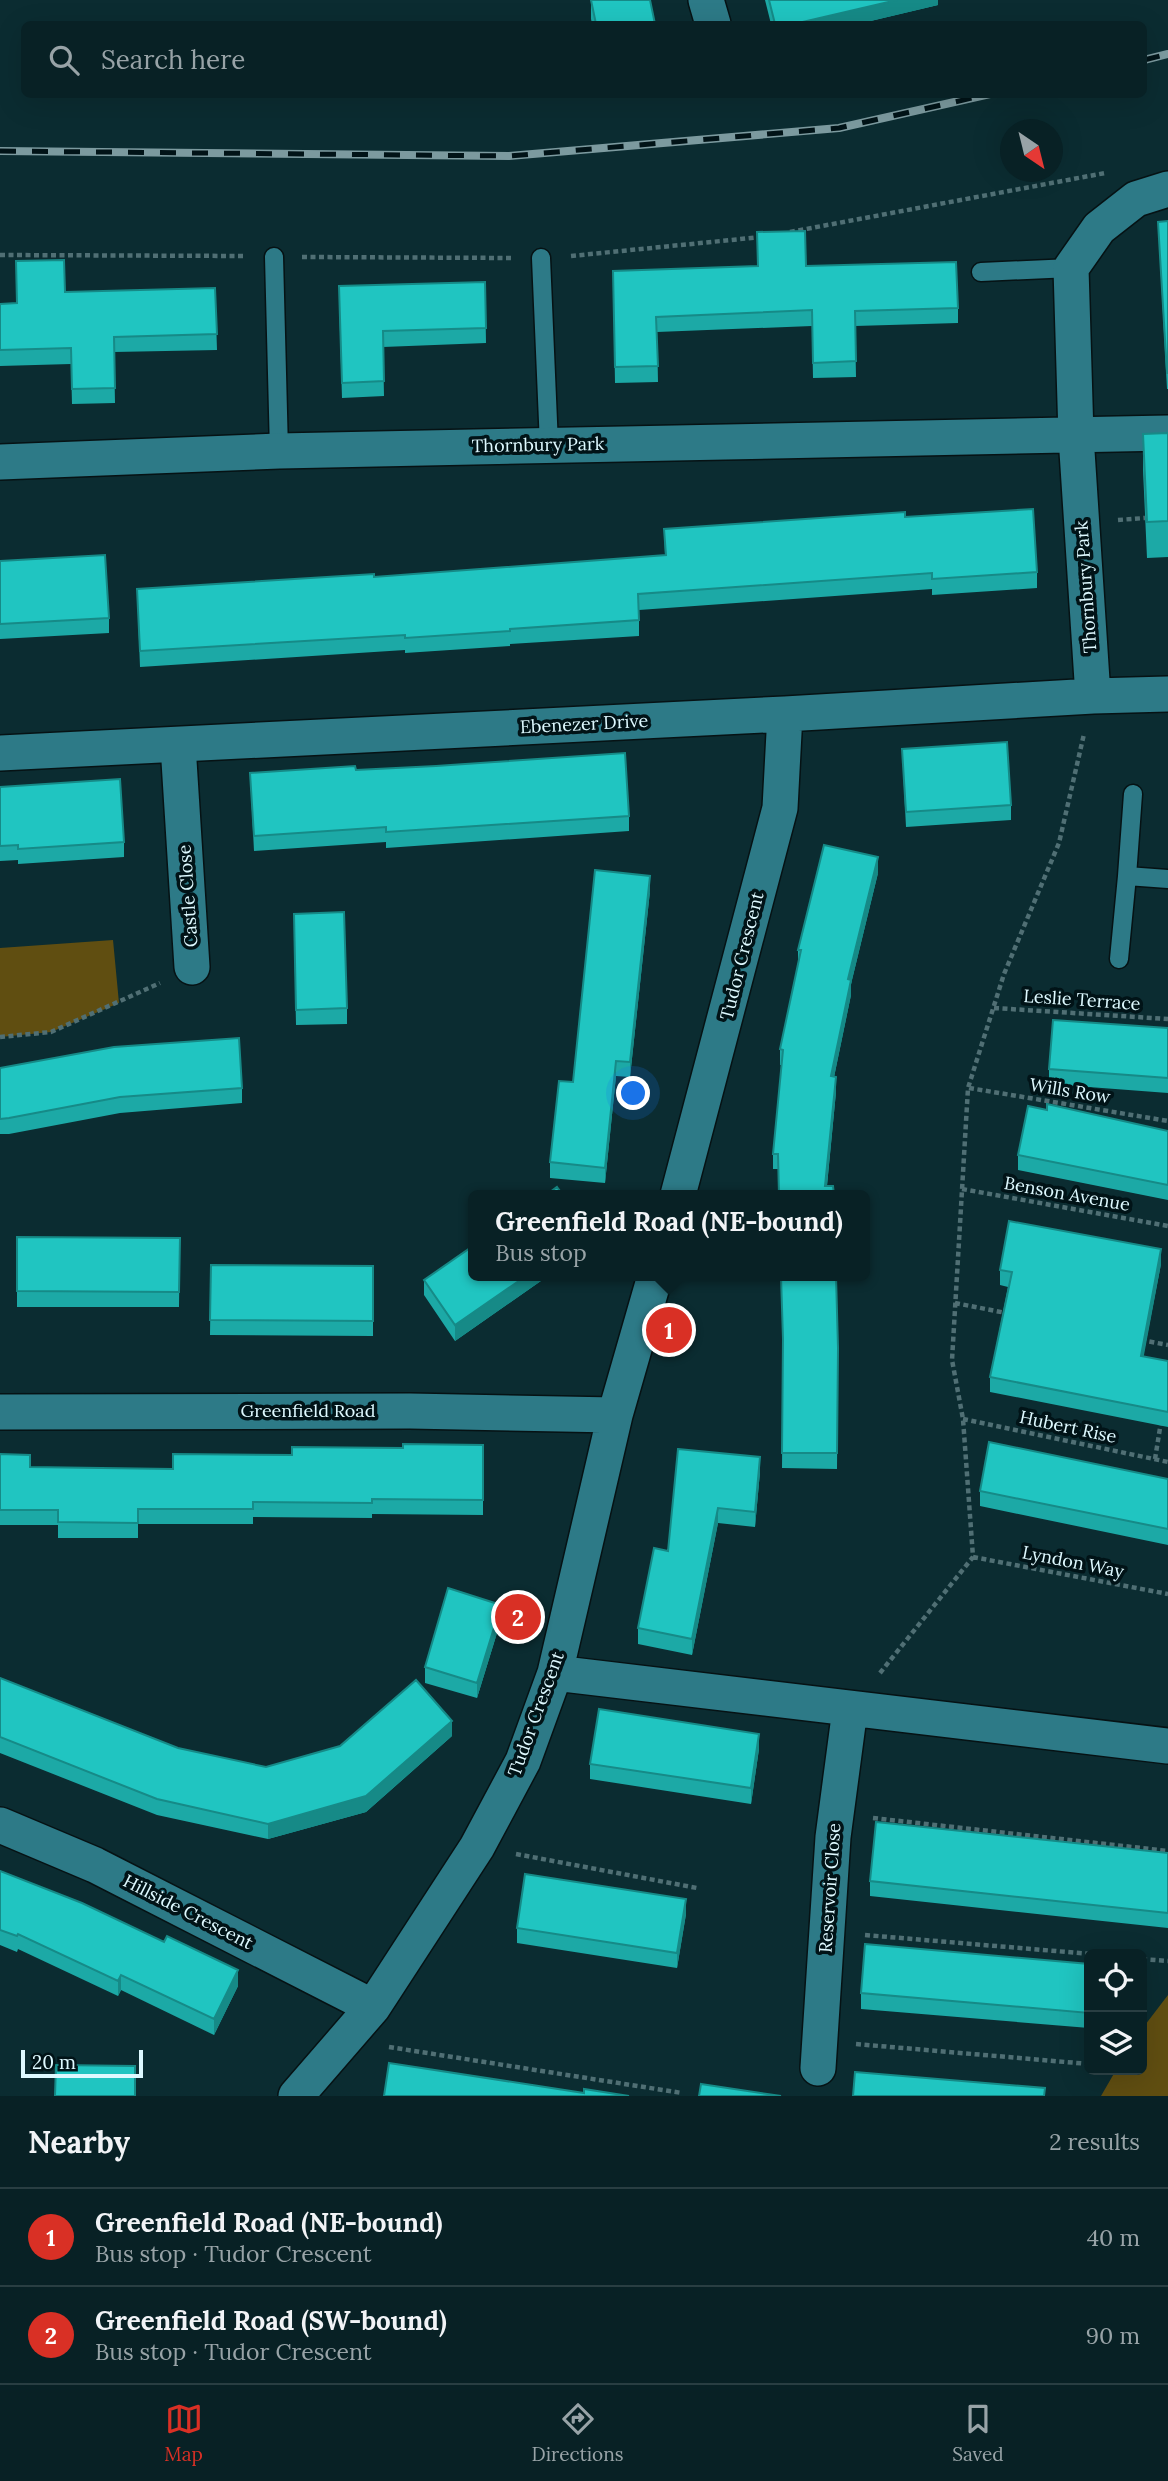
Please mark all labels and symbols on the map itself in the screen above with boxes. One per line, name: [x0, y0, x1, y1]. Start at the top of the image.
north arrow: [1000, 119, 1063, 182]
street label: Thornbury Park: [472, 432, 605, 457]
street label: Thornbury Park: [1069, 520, 1102, 654]
street label: Ebenezer Drive: [519, 709, 649, 738]
street label: Castle Close: [172, 844, 203, 948]
street label: Tudor Crescent: [714, 889, 769, 1022]
street label: Leslie Terrace: [1023, 984, 1142, 1015]
street label: Wills Row: [1028, 1073, 1113, 1108]
your location: [616, 1076, 650, 1110]
street label: Benson Avenue: [1002, 1171, 1132, 1216]
pin: 1: [646, 1304, 692, 1356]
street label: Greenfield Road: [241, 1399, 376, 1422]
street label: Hubert Rise: [1017, 1405, 1119, 1448]
street label: Lyndon Way: [1020, 1540, 1126, 1583]
pin: 2: [495, 1591, 541, 1643]
street label: Tudor Crescent: [502, 1648, 569, 1779]
street label: Reservoir Close: [813, 1822, 846, 1954]
street label: Hillside Crescent: [119, 1869, 257, 1954]
scale bar: [21, 2047, 144, 2079]

